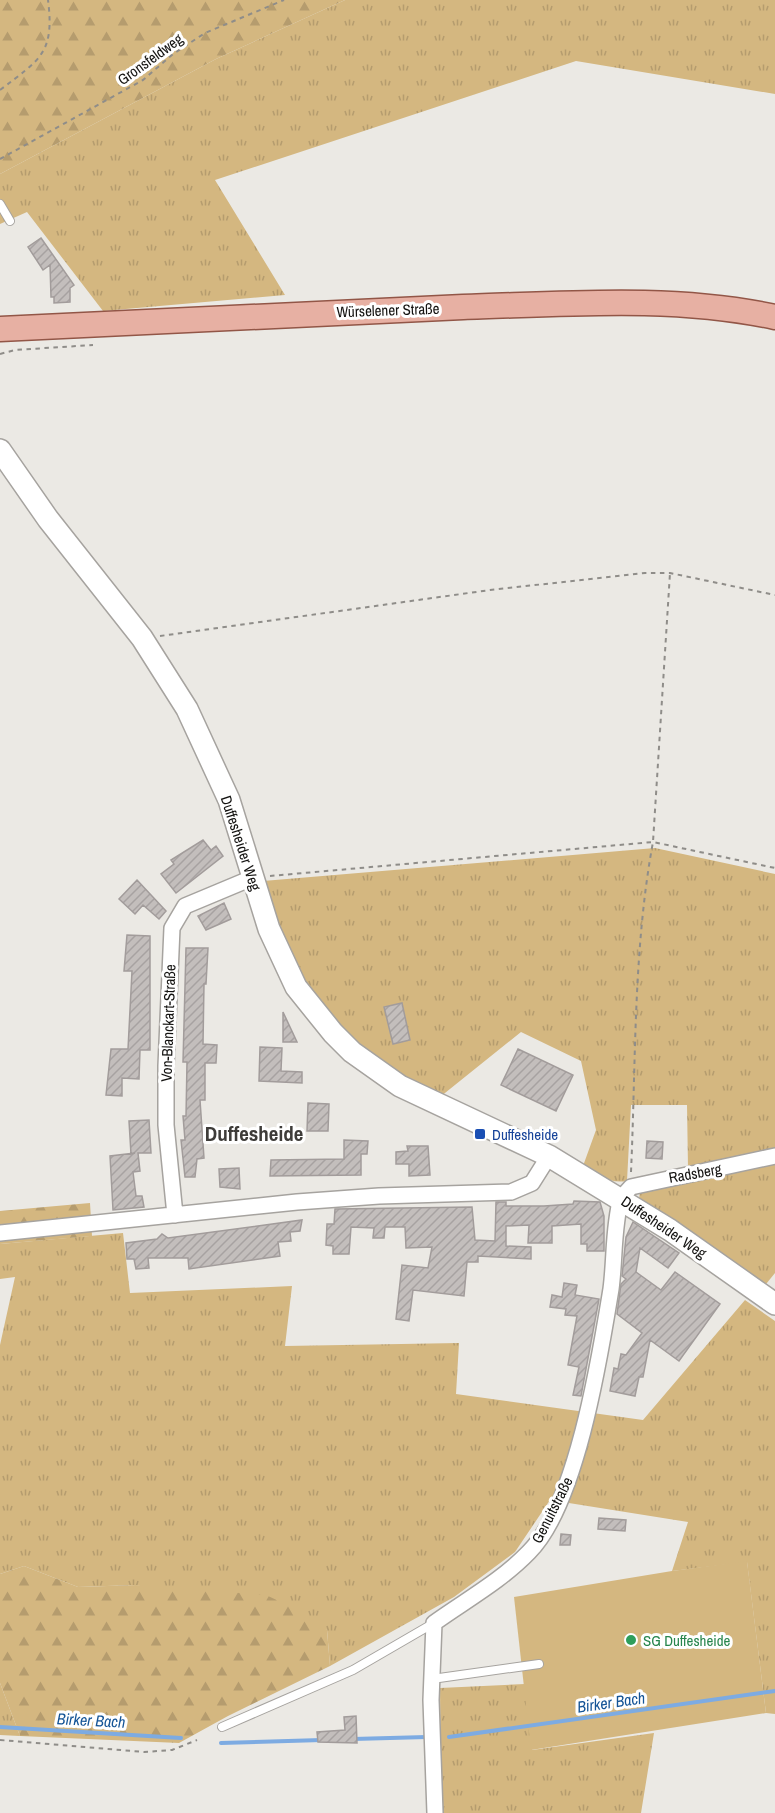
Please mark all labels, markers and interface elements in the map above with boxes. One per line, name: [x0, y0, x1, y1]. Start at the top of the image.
street label: Gronsfeldweg: [113, 28, 187, 90]
street label: Würselener Straße: [336, 298, 440, 322]
street label: Duffesheider Weg: [216, 793, 266, 893]
street label: Von-Blanckart-Straße: [155, 964, 181, 1082]
district label: Duffesheide: [205, 1119, 303, 1148]
place label: Duffesheide: [492, 1124, 558, 1145]
marker: Duffesheide: [473, 1127, 487, 1141]
street label: Radsberg: [667, 1158, 723, 1188]
street label: Duffesheider Weg: [617, 1191, 711, 1263]
street label: Genuitstraße: [526, 1473, 578, 1547]
place label: SG Duffesheide: [643, 1630, 730, 1651]
marker: SG Duffesheide: [624, 1633, 638, 1647]
water label: Birker Bach: [576, 1686, 646, 1718]
water label: Birker Bach: [56, 1707, 126, 1733]

